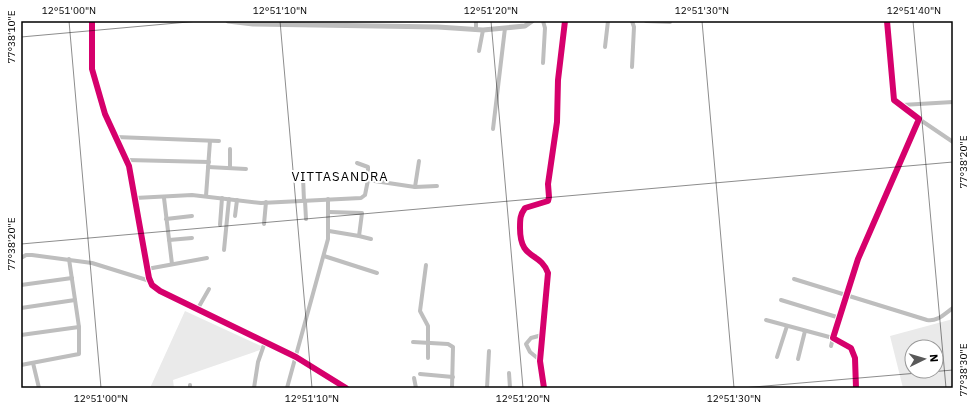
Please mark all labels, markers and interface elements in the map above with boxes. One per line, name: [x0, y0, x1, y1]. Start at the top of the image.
text: 12°51'00"N: [42, 4, 96, 17]
text: 12°51'10"N: [253, 4, 307, 17]
text: 12°51'20"N: [464, 4, 518, 17]
text: 12°51'30"N: [675, 4, 729, 17]
text: 12°51'40"N: [887, 4, 941, 17]
text: 77°38'10"E: [5, 10, 18, 64]
text: 77°38'20"E: [957, 135, 970, 189]
district label: VITTASANDRA: [291, 168, 389, 185]
text: 77°38'20"E: [5, 217, 18, 271]
north arrow: [904, 339, 944, 379]
text: 77°38'30"E: [957, 343, 970, 397]
text: N: [927, 354, 941, 363]
text: 12°51'00"N: [74, 392, 128, 405]
text: 12°51'10"N: [285, 392, 339, 405]
text: 12°51'20"N: [496, 392, 550, 405]
text: 12°51'30"N: [707, 392, 761, 405]

